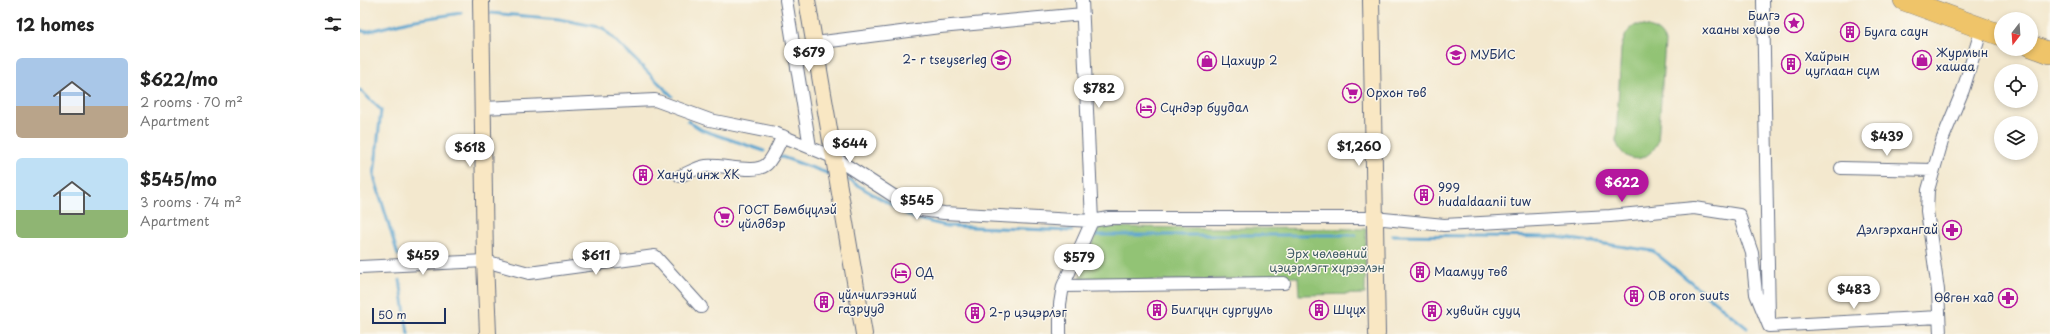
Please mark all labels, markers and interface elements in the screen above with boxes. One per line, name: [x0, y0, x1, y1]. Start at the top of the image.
place label: Билгэ хааны хөшөө: [1702, 6, 1780, 38]
text: 12 homes: [16, 11, 94, 37]
place icon: Билгэ хааны хөшөө: [1783, 12, 1805, 34]
north arrow: [1994, 12, 2038, 56]
map controls: [1994, 12, 2038, 160]
icon: filters: [322, 13, 344, 35]
building icon: Булга саун: [1839, 21, 1861, 43]
place label: Булга саун: [1864, 22, 1929, 40]
pin: $679: [785, 39, 833, 73]
text: $679: [793, 42, 825, 61]
place label: Журмын хашаа: [1936, 43, 1988, 75]
school or university icon: МУБИС: [1445, 44, 1467, 66]
place label: МУБИС: [1470, 45, 1516, 63]
place label: Хайрын цуглаан сүм: [1805, 47, 1880, 79]
school or university icon: 2- r tseyserleg: [990, 49, 1012, 71]
shop icon: Журмын хашаа: [1911, 49, 1933, 71]
place label: 2- r tseyserleg: [902, 50, 987, 68]
shop icon: Цахиур 2: [1196, 50, 1218, 72]
place label: Цахиур 2: [1221, 51, 1278, 69]
building icon: Хайрын цуглаан сүм: [1780, 53, 1802, 75]
button: locate: [1994, 64, 2038, 108]
text: $622/mo: [140, 66, 218, 92]
icon: home: [48, 74, 96, 122]
pin: $782: [1075, 75, 1123, 109]
text: $782: [1083, 78, 1115, 97]
supermarket icon: Орхон төв: [1341, 82, 1363, 104]
place label: Орхон төв: [1366, 83, 1427, 101]
text: 2 rooms · 70 m²: [140, 92, 243, 111]
hotel icon: Сүндэр буудал: [1135, 97, 1157, 119]
place label: Сүндэр буудал: [1160, 98, 1249, 116]
text: Apartment: [140, 111, 209, 130]
button: layers: [1994, 116, 2038, 160]
pin: $439: [1863, 123, 1911, 157]
text: $439: [1870, 126, 1904, 145]
pin: $644: [826, 130, 874, 164]
text: $644: [832, 133, 868, 152]
pin: $1,260: [1326, 133, 1392, 167]
pin: $618: [446, 134, 494, 168]
text: $1,260: [1337, 136, 1381, 155]
text: $618: [454, 137, 486, 156]
building icon: Хануй инж ХК: [632, 164, 654, 186]
place label: Хануй инж ХК: [657, 165, 740, 183]
text: $545/mo: [140, 166, 217, 192]
pin: $622: [1598, 169, 1646, 203]
text: $622: [1605, 172, 1639, 191]
icon: home: [48, 174, 96, 222]
place label: 999 hudaldaanii tuw: [1438, 178, 1532, 210]
building icon: 999 hudaldaanii tuw: [1413, 184, 1435, 206]
pin: $545: [893, 187, 941, 221]
text: $545: [900, 190, 934, 209]
text: 3 rooms · 74 m²: [140, 192, 242, 211]
place label: ГОСТ Бөмбүүлэй үйлдвэр: [738, 200, 837, 232]
supermarket icon: ГОСТ Бөмбүүлэй үйлдвэр: [713, 206, 735, 228]
text: Apartment: [140, 211, 209, 230]
pharmacy icon: Дэлгэрхангай: [1941, 219, 1963, 241]
place label: Дэлгэрхангай: [1856, 220, 1938, 238]
pin: $459: [399, 242, 447, 276]
pin: $611: [572, 242, 620, 276]
pin: $579: [1055, 244, 1103, 278]
park label: Эрх чөлөөний цэцэрлэгт хүрээлэн: [1269, 244, 1385, 276]
text: $459: [406, 245, 440, 264]
text: $611: [582, 245, 610, 264]
text: $579: [1063, 247, 1095, 266]
building icon: Маамуу төв: [1409, 261, 1431, 283]
hotel icon: ОД: [890, 262, 912, 284]
place label: Маамуу төв: [1434, 262, 1507, 280]
place label: ОД: [915, 263, 935, 281]
pin: $483: [1830, 276, 1878, 310]
text: $483: [1837, 279, 1871, 298]
place label: үйлчилгээний газрууд: [838, 285, 917, 317]
building icon: OB oron suuts: [1623, 285, 1645, 307]
place label: OB oron suuts: [1648, 286, 1730, 304]
pharmacy icon: Өвгөн хад: [1997, 287, 2019, 309]
place label: Өвгөн хад: [1934, 288, 1994, 306]
building icon: үйлчилгээний газрууд: [813, 291, 835, 313]
building icon: Билгүүн сургууль: [1146, 299, 1168, 321]
building icon: Шүүх: [1308, 299, 1330, 321]
place label: Билгүүн сургууль: [1171, 300, 1273, 318]
place label: Шүүх: [1333, 300, 1366, 318]
building icon: хувийн сууц: [1421, 300, 1443, 322]
place label: хувийн сууц: [1446, 301, 1521, 319]
building icon: 2-р цэцэрлэг: [964, 302, 986, 324]
place label: 2-р цэцэрлэг: [989, 303, 1067, 321]
scale bar: [372, 306, 446, 325]
text: 50 m: [378, 306, 407, 323]

